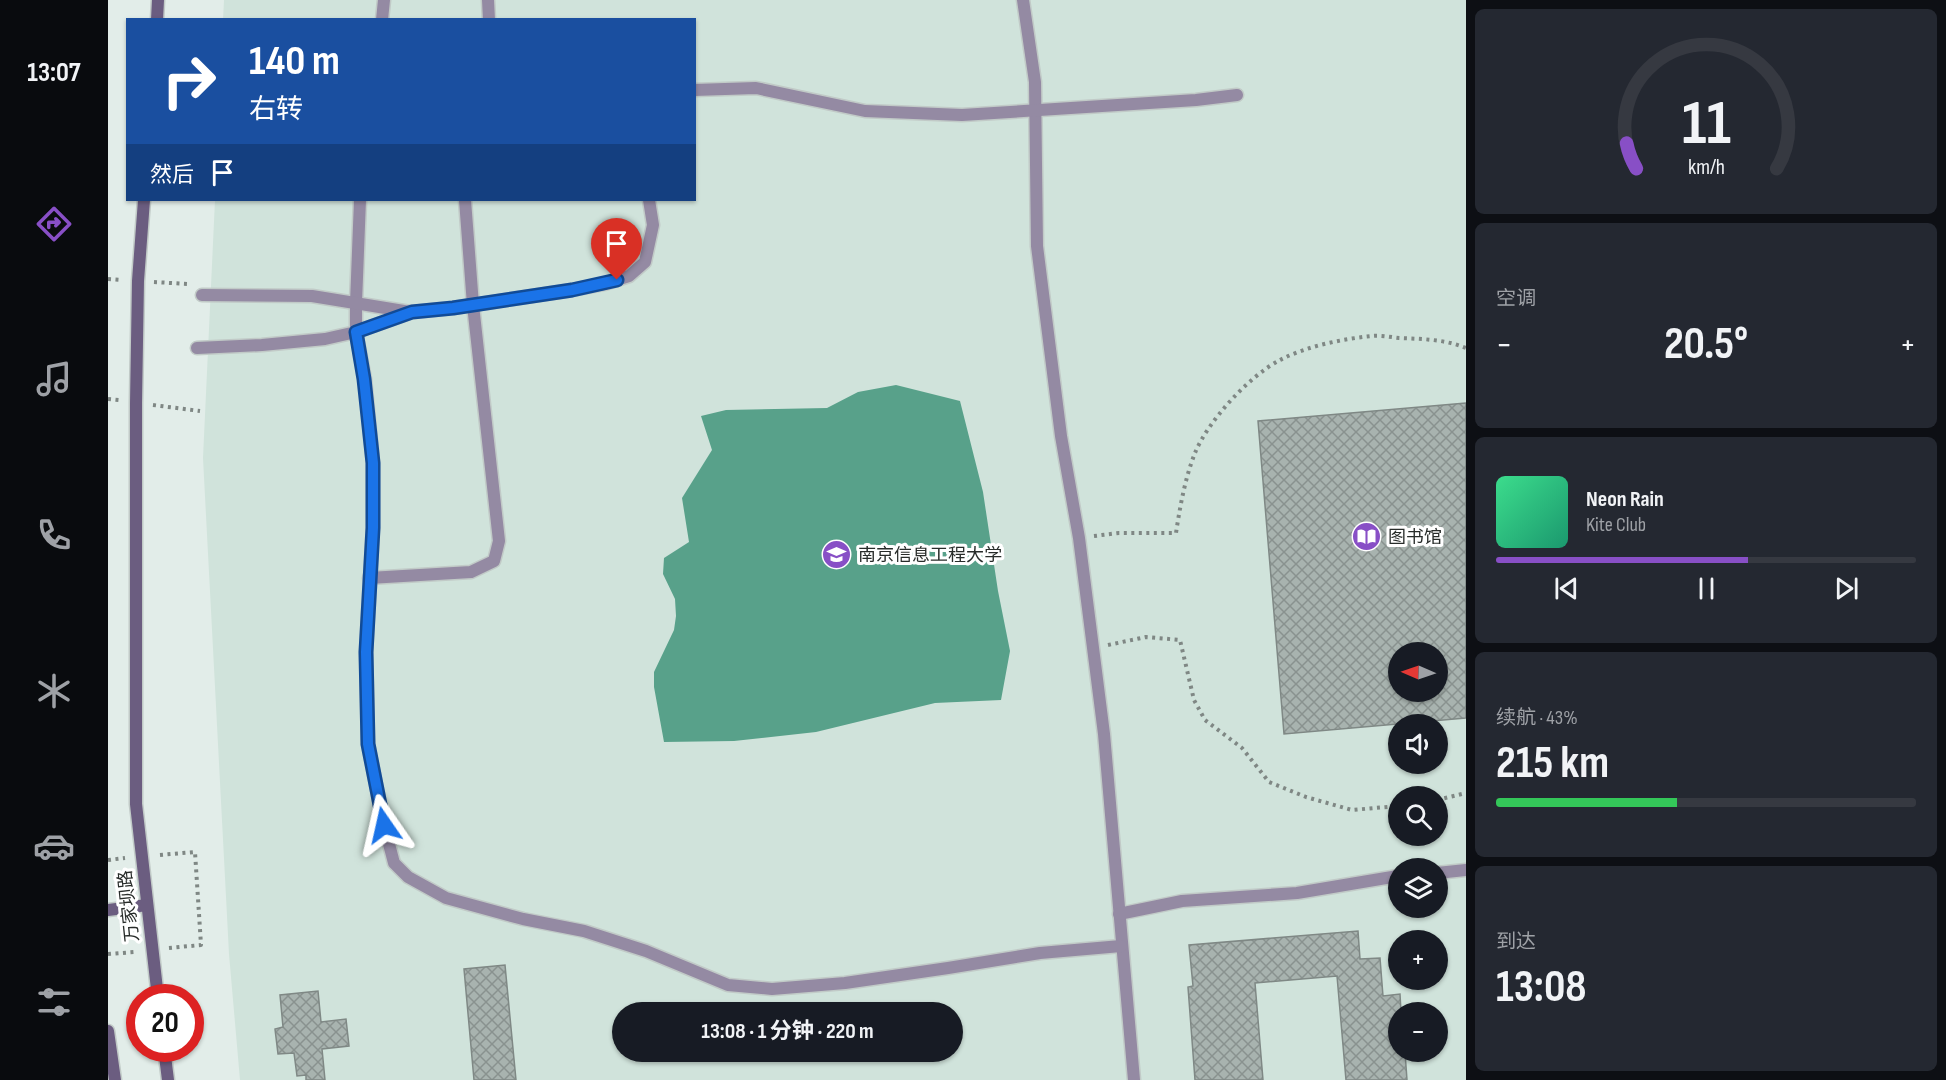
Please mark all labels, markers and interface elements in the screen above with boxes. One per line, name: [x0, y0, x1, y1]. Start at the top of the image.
text: 140 m: [249, 36, 340, 87]
icon: right: [150, 42, 228, 120]
text: 13:07: [27, 57, 81, 89]
text: 11: [1682, 87, 1730, 162]
text: 右转: [249, 94, 303, 126]
text: km/h: [1687, 155, 1725, 180]
icon: arrive: [206, 156, 239, 189]
text: 然后: [150, 162, 194, 189]
icon: directions: [33, 203, 75, 245]
pin: [591, 218, 642, 280]
icon: arrive: [600, 227, 633, 260]
text: 空调: [1496, 287, 1536, 311]
text: 20.5°: [1664, 317, 1748, 372]
text: −: [1496, 325, 1512, 365]
text: +: [1900, 325, 1916, 365]
icon: music: [33, 358, 75, 400]
text: Neon Rain: [1586, 486, 1664, 513]
text: Kite Club: [1586, 513, 1646, 537]
icon: phone: [33, 514, 75, 556]
library icon: 图书馆: [1351, 521, 1383, 553]
place label: 图书馆: [1388, 527, 1442, 548]
school or university icon: 南京信息工程大学: [821, 539, 853, 571]
place label: 南京信息工程大学: [858, 545, 1002, 566]
icon: previous: [1550, 572, 1583, 605]
icon: pause: [1690, 572, 1723, 605]
icon: next: [1830, 572, 1863, 605]
north arrow: [1388, 642, 1448, 702]
map controls: [1388, 642, 1448, 1062]
icon: climate: [33, 670, 75, 712]
text: 续航 · 43%: [1496, 706, 1578, 730]
button: sound: [1388, 714, 1448, 774]
text: 215 km: [1496, 736, 1609, 791]
button: search: [1388, 786, 1448, 846]
position arrow: [352, 793, 416, 857]
icon: car: [33, 825, 75, 867]
button: layers: [1388, 858, 1448, 918]
street label: 万家坝路: [115, 869, 143, 943]
button: +: [1388, 930, 1448, 990]
text: 到达: [1496, 930, 1536, 954]
text: 13:08: [1496, 960, 1587, 1015]
icon: filters: [33, 981, 75, 1023]
speed limit sign: 20: [126, 984, 204, 1062]
button: −: [1388, 1002, 1448, 1062]
text: 13:08 · 1 分钟 · 220 m: [701, 1018, 874, 1045]

